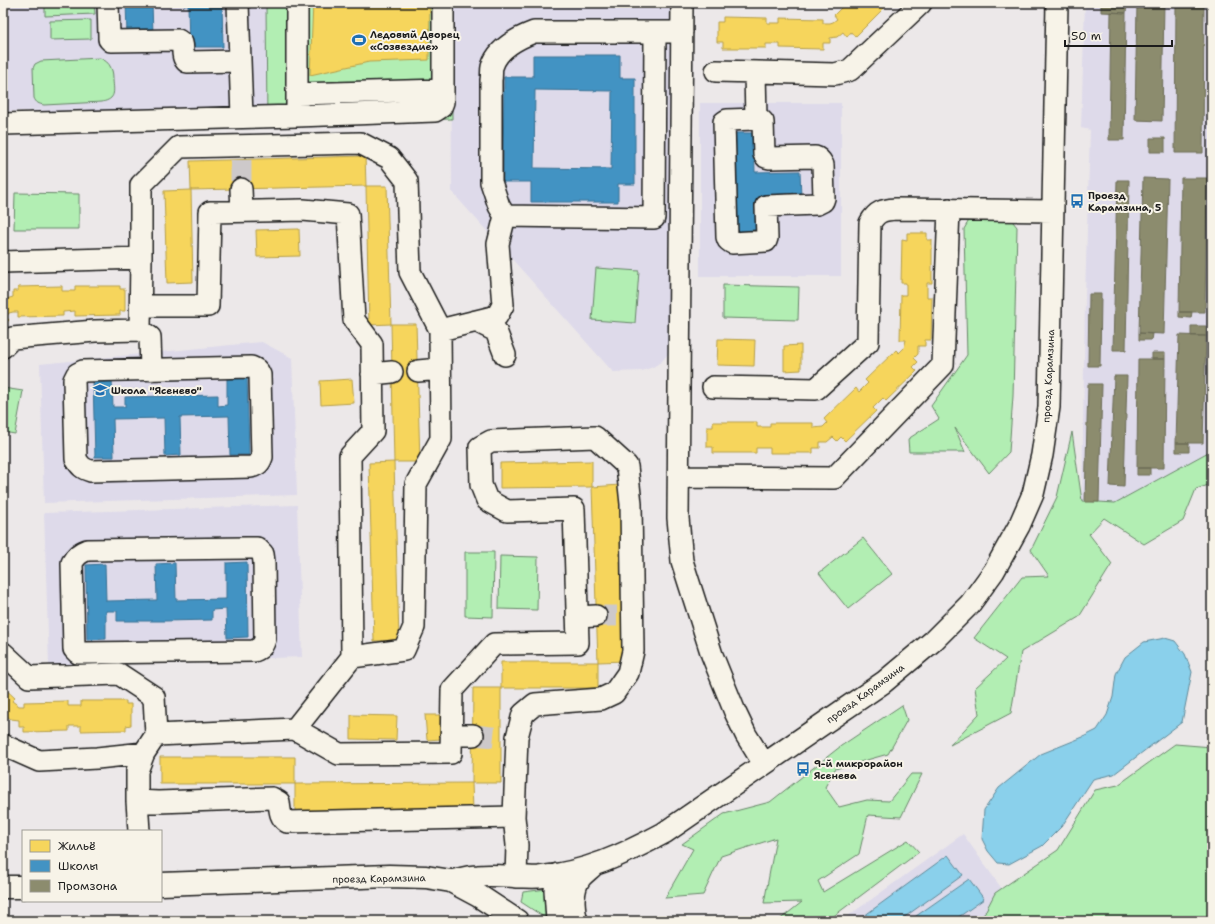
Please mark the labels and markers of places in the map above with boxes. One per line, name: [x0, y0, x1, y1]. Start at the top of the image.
place label: Ледовый Дворец «Созвездие»: [370, 28, 460, 53]
sports icon: Ледовый Дворец «Созвездие»: [351, 32, 367, 48]
place label: Проезд Карамзина, 5: [1088, 189, 1161, 214]
bus stop icon: Проезд Карамзина, 5: [1069, 193, 1085, 209]
school or university icon: Школа "Ясенево": [92, 382, 108, 398]
place label: Школа "Ясенево": [111, 384, 202, 397]
place label: 9-й микрорайон Ясенева: [814, 757, 903, 782]
bus stop icon: 9-й микрорайон Ясенева: [795, 761, 811, 777]

